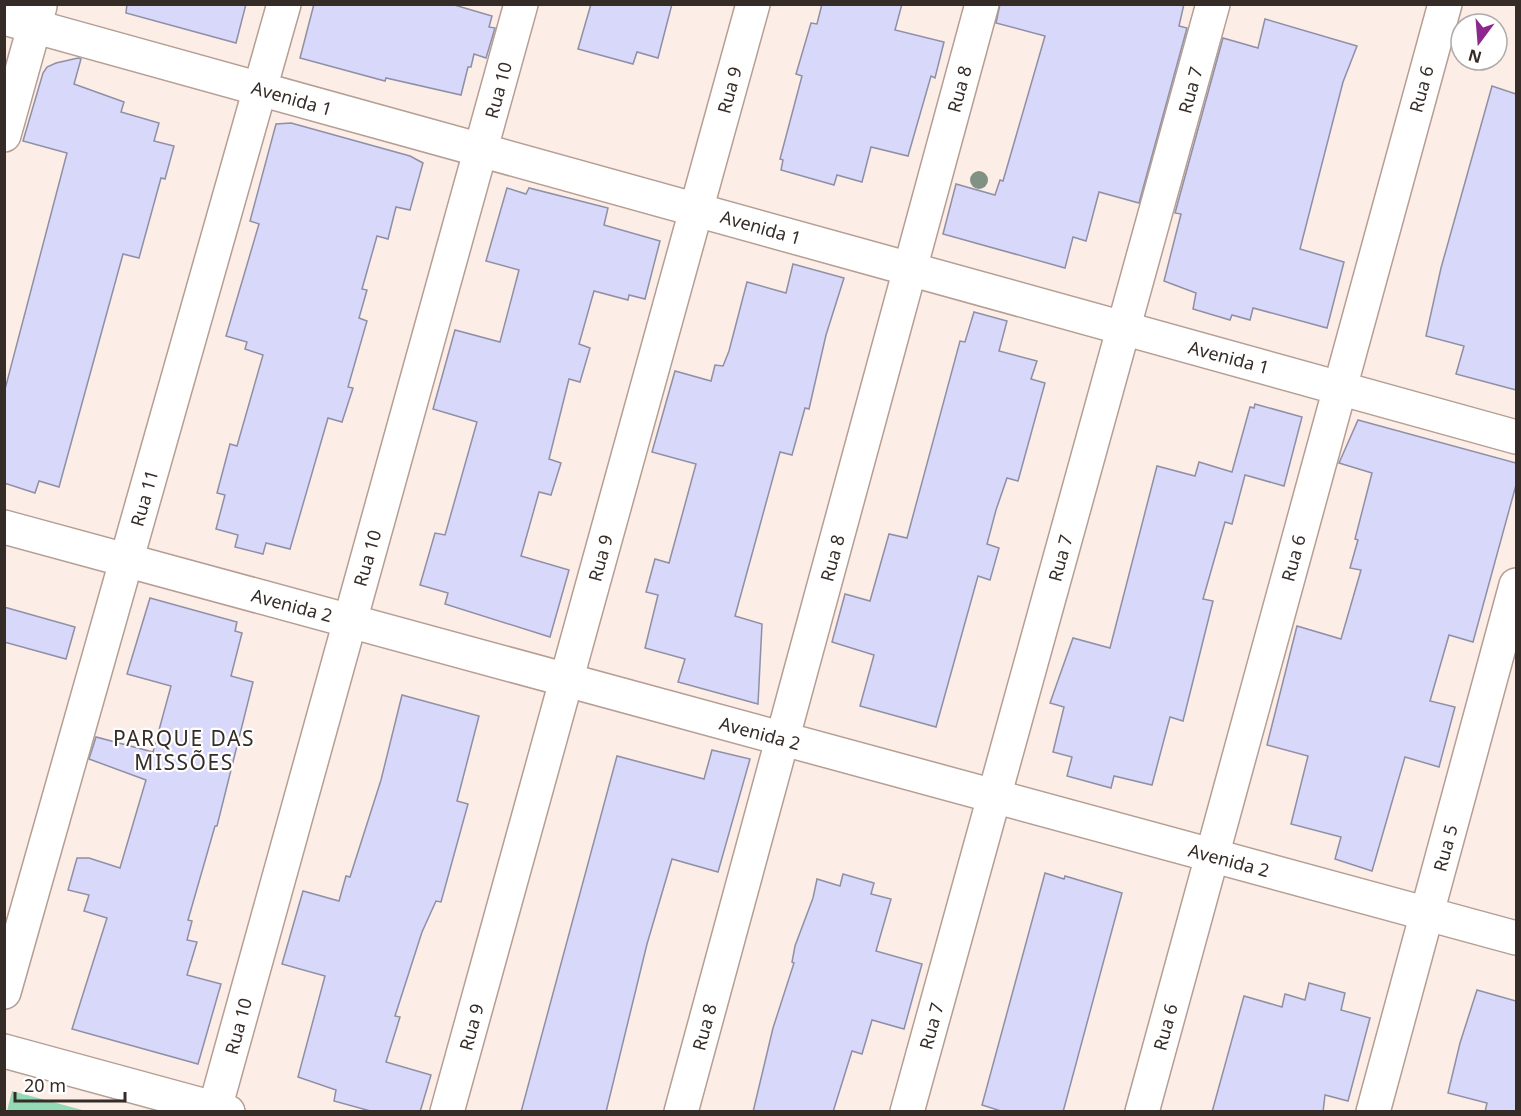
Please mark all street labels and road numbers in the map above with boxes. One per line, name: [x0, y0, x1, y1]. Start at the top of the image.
street label: Rua 10: [479, 59, 517, 121]
street label: Rua 8: [941, 63, 977, 115]
street label: Rua 6: [1403, 63, 1439, 115]
street label: Rua 9: [711, 64, 747, 116]
street label: Rua 7: [1172, 64, 1208, 116]
street label: Avenida 1: [249, 75, 335, 121]
street label: Avenida 1: [718, 204, 804, 250]
street label: Avenida 1: [1186, 335, 1272, 379]
street label: Rua 11: [125, 467, 163, 529]
street label: Rua 10: [348, 527, 386, 589]
street label: Rua 9: [582, 532, 618, 584]
street label: Rua 8: [814, 532, 850, 584]
street label: Rua 7: [1042, 532, 1078, 584]
street label: Rua 6: [1275, 532, 1311, 584]
street label: Avenida 2: [249, 583, 335, 627]
street label: Avenida 2: [717, 711, 803, 755]
street label: Rua 5: [1427, 822, 1463, 874]
street label: Avenida 2: [1186, 838, 1272, 882]
street label: Rua 10: [219, 995, 257, 1057]
street label: Rua 7: [913, 1000, 949, 1052]
street label: Rua 9: [453, 1001, 489, 1053]
street label: Rua 8: [686, 1001, 722, 1053]
street label: Rua 6: [1147, 1001, 1183, 1053]

